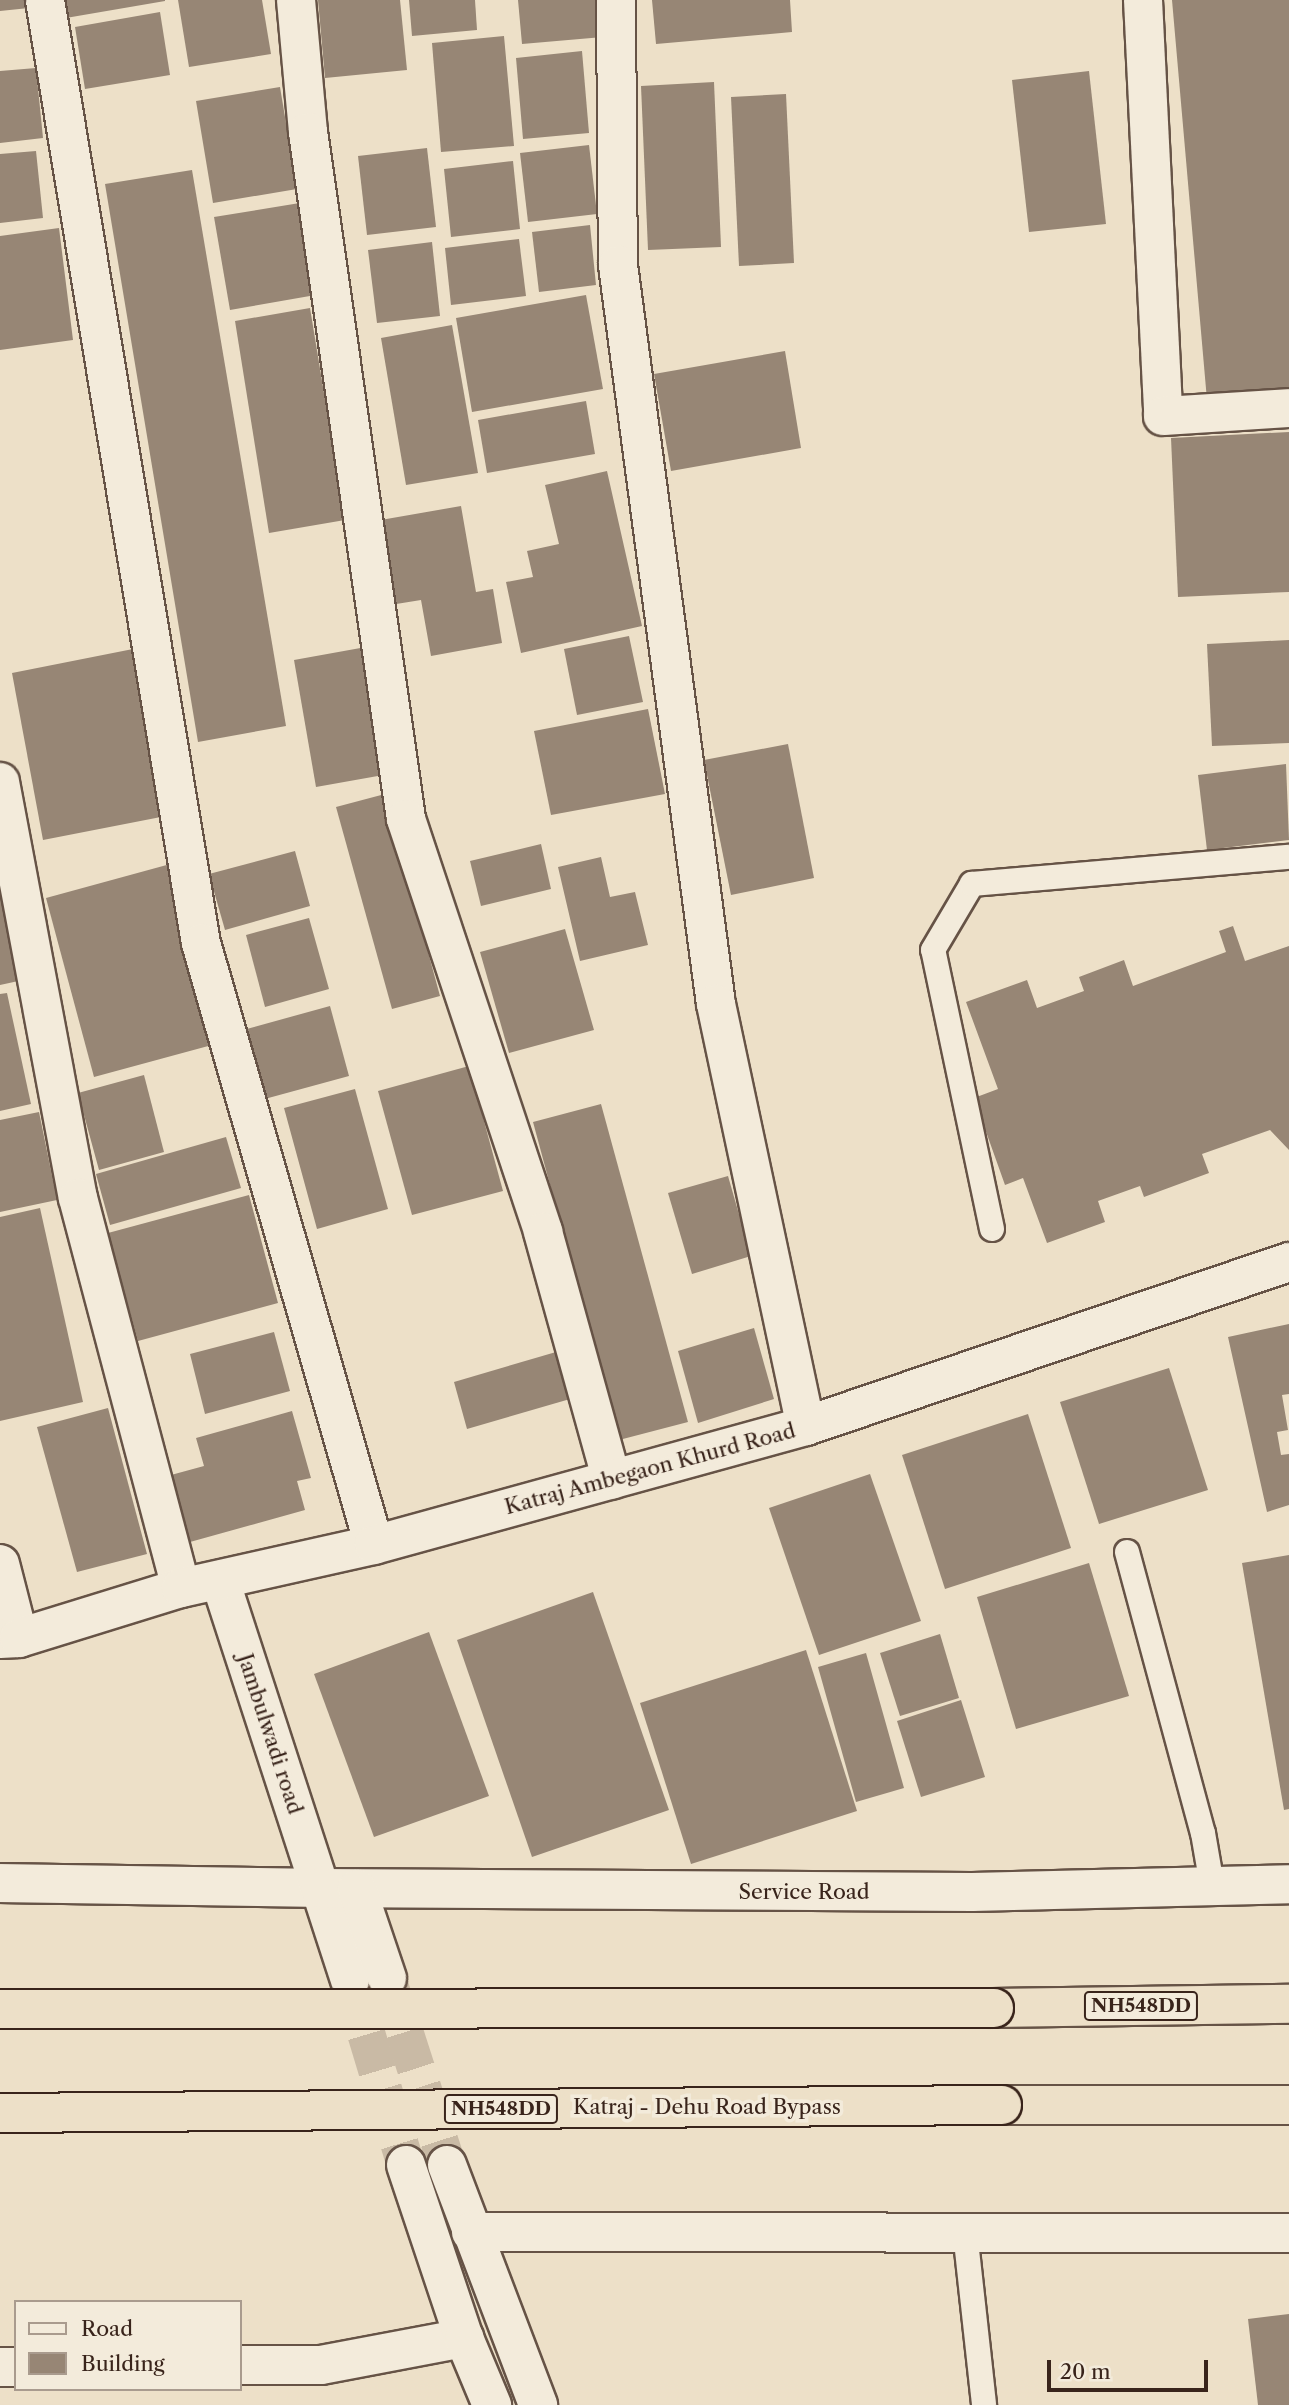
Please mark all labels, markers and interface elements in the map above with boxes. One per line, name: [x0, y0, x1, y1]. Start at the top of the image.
street label: Katraj Ambegaon Khurd Road: [501, 1418, 799, 1520]
street label: Jambulwadi road: [232, 1651, 308, 1817]
street label: Service Road: [738, 1879, 870, 1905]
road number: NH548DD: [1083, 1990, 1199, 2022]
road number: NH548DD: [443, 2094, 559, 2124]
street label: Katraj - Dehu Road Bypass: [573, 2094, 841, 2120]
legend: [14, 2300, 242, 2391]
text: Road: [81, 2316, 133, 2341]
scale bar: [1051, 2346, 1212, 2390]
text: Building: [81, 2351, 165, 2376]
text: 20 m: [1060, 2359, 1111, 2384]

